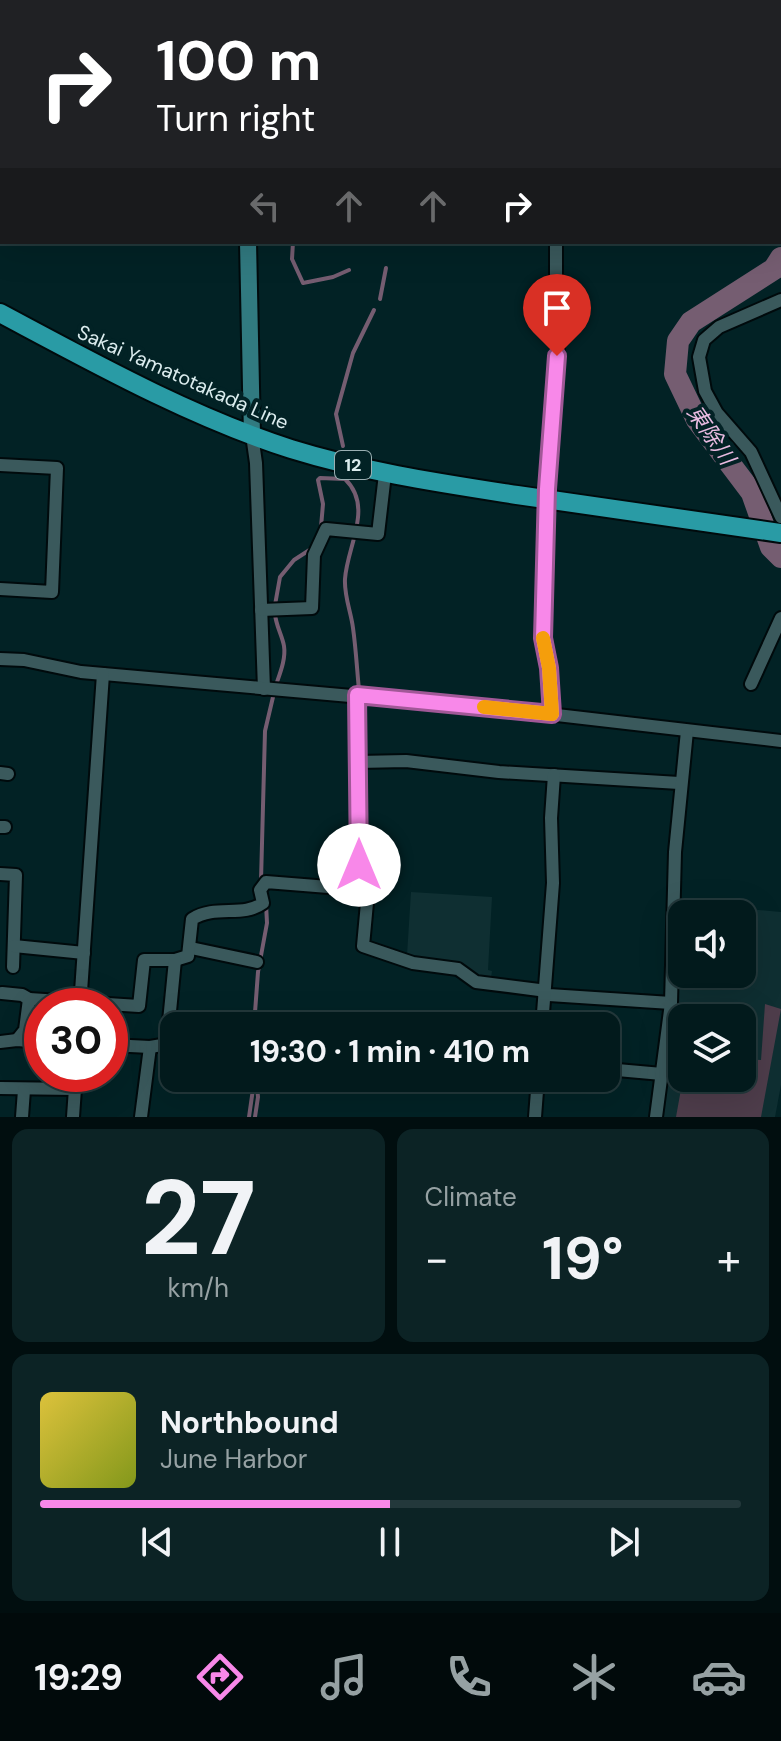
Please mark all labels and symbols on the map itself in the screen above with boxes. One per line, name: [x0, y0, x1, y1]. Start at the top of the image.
pin: [523, 274, 591, 356]
street label: Sakai Yamatotakada Line: [73, 319, 293, 435]
water label: 東除川: [681, 400, 743, 472]
road number: 12: [335, 451, 371, 479]
position arrow: [317, 823, 401, 907]
speed limit sign: 30: [24, 988, 128, 1092]

